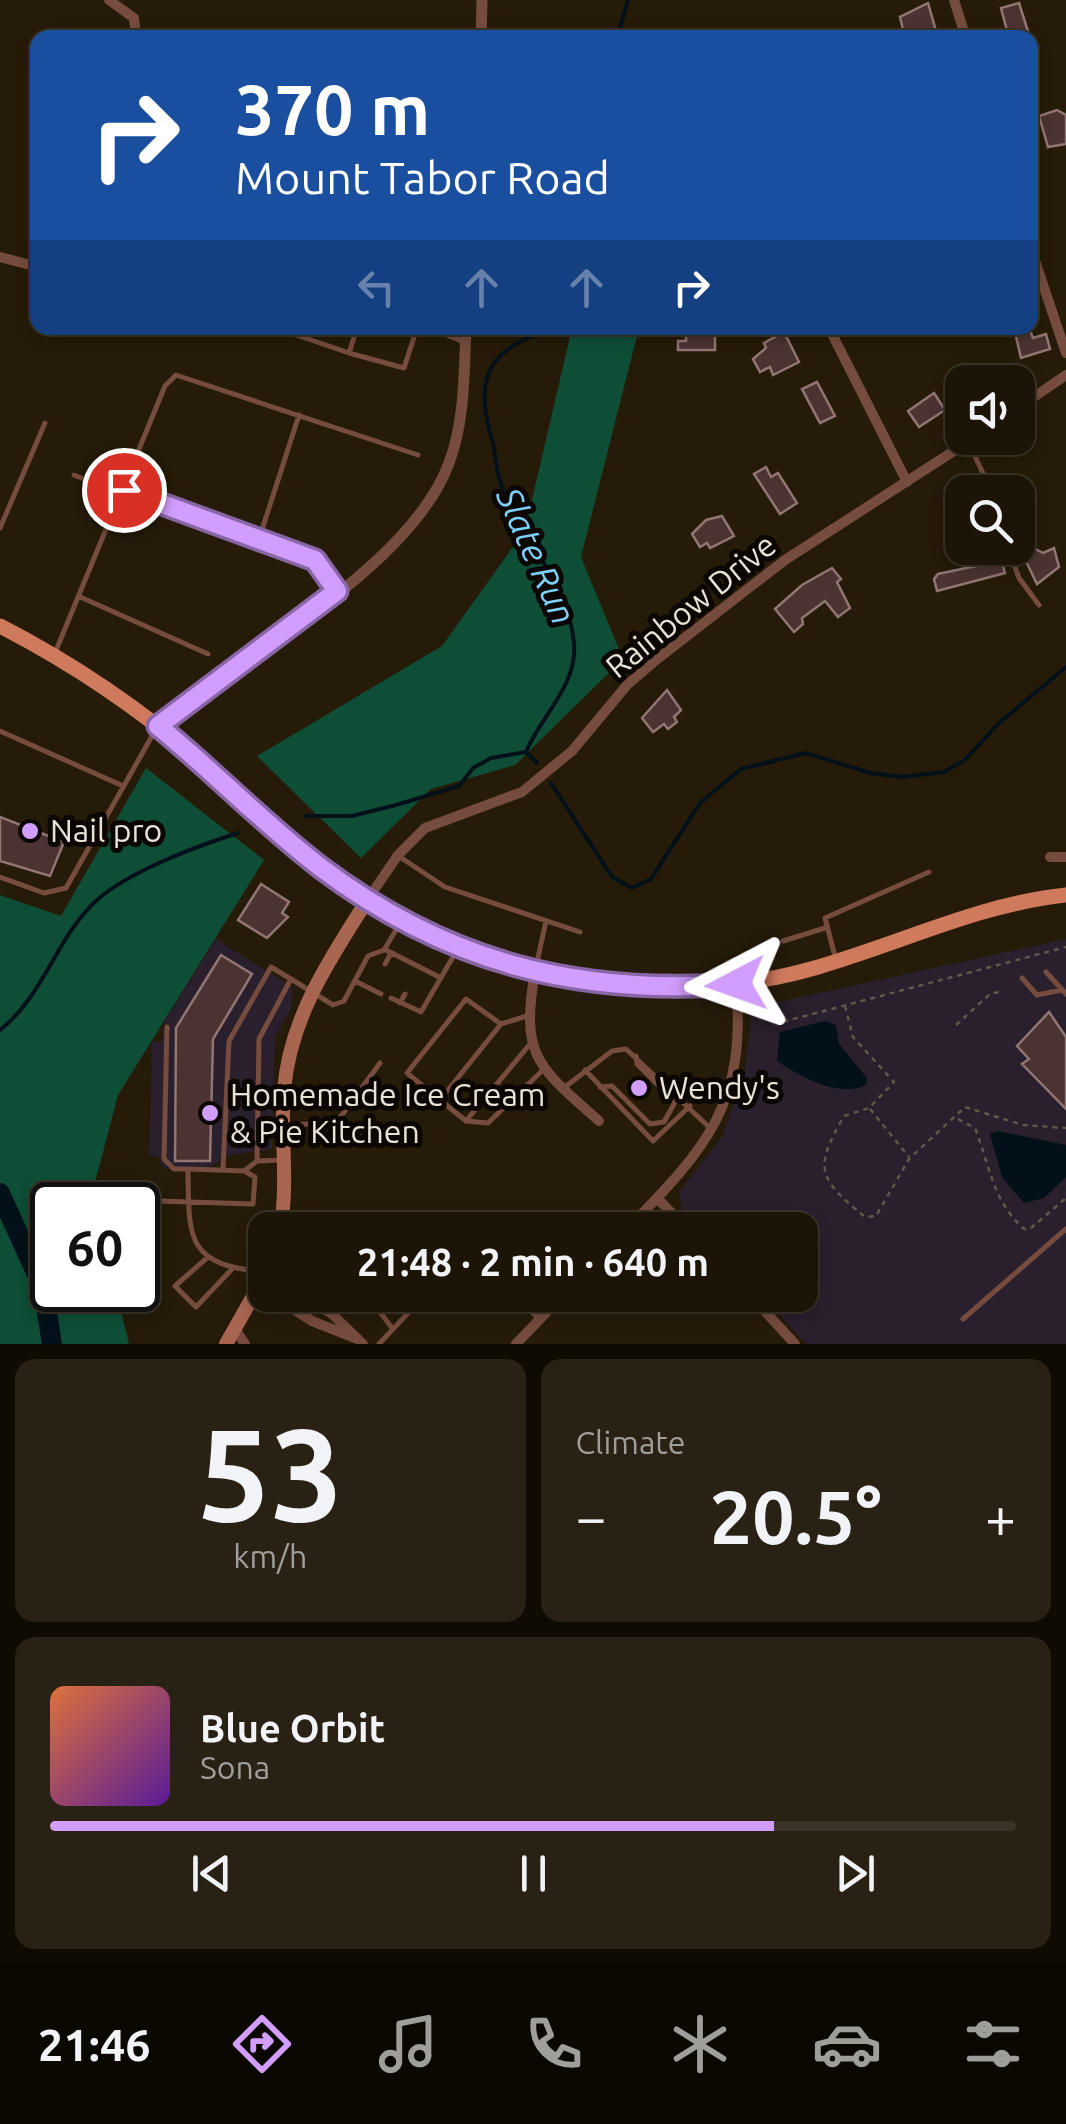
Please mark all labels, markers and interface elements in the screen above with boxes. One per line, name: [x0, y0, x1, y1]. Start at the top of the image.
icon: right: [70, 70, 200, 200]
text: 370 m: [235, 70, 430, 148]
text: Mount Tabor Road: [235, 152, 610, 203]
icon: left: [349, 260, 404, 315]
icon: ahead: [454, 260, 509, 315]
icon: ahead: [559, 260, 614, 315]
icon: right: [664, 260, 719, 315]
map controls: [945, 365, 1035, 565]
button: sound: [945, 365, 1035, 455]
pin: [82, 448, 167, 533]
icon: arrive: [97, 463, 152, 518]
button: search: [945, 475, 1035, 565]
water label: Slate Run: [489, 480, 585, 630]
street label: Rainbow Drive: [598, 526, 782, 685]
place label: Nail pro: [50, 812, 162, 848]
marker: Nail pro: [19, 820, 41, 842]
position arrow: [684, 932, 788, 1036]
place label: Wendy's: [659, 1069, 780, 1105]
place label: Homemade Ice Cream & Pie Kitchen: [230, 1076, 546, 1149]
marker: Wendy's: [628, 1077, 650, 1099]
marker: Homemade Ice Cream & Pie Kitchen: [199, 1102, 221, 1124]
speed limit sign: 60: [30, 1182, 160, 1312]
text: 21:48 · 2 min · 640 m: [357, 1241, 709, 1283]
text: 53: [197, 1400, 344, 1546]
text: Climate: [576, 1424, 686, 1460]
text: 20.5°: [710, 1474, 882, 1558]
text: −: [576, 1486, 607, 1547]
text: +: [985, 1486, 1016, 1547]
text: km/h: [233, 1538, 307, 1574]
text: Blue Orbit: [200, 1707, 385, 1749]
text: Sona: [200, 1749, 270, 1785]
icon: previous: [184, 1846, 239, 1901]
icon: pause: [506, 1846, 561, 1901]
icon: next: [828, 1846, 883, 1901]
icon: directions: [227, 2009, 297, 2079]
icon: music: [373, 2009, 443, 2079]
icon: phone: [519, 2009, 589, 2079]
icon: climate: [665, 2009, 735, 2079]
icon: car: [812, 2009, 882, 2079]
icon: filters: [958, 2009, 1028, 2079]
text: 21:46: [38, 2019, 151, 2070]

